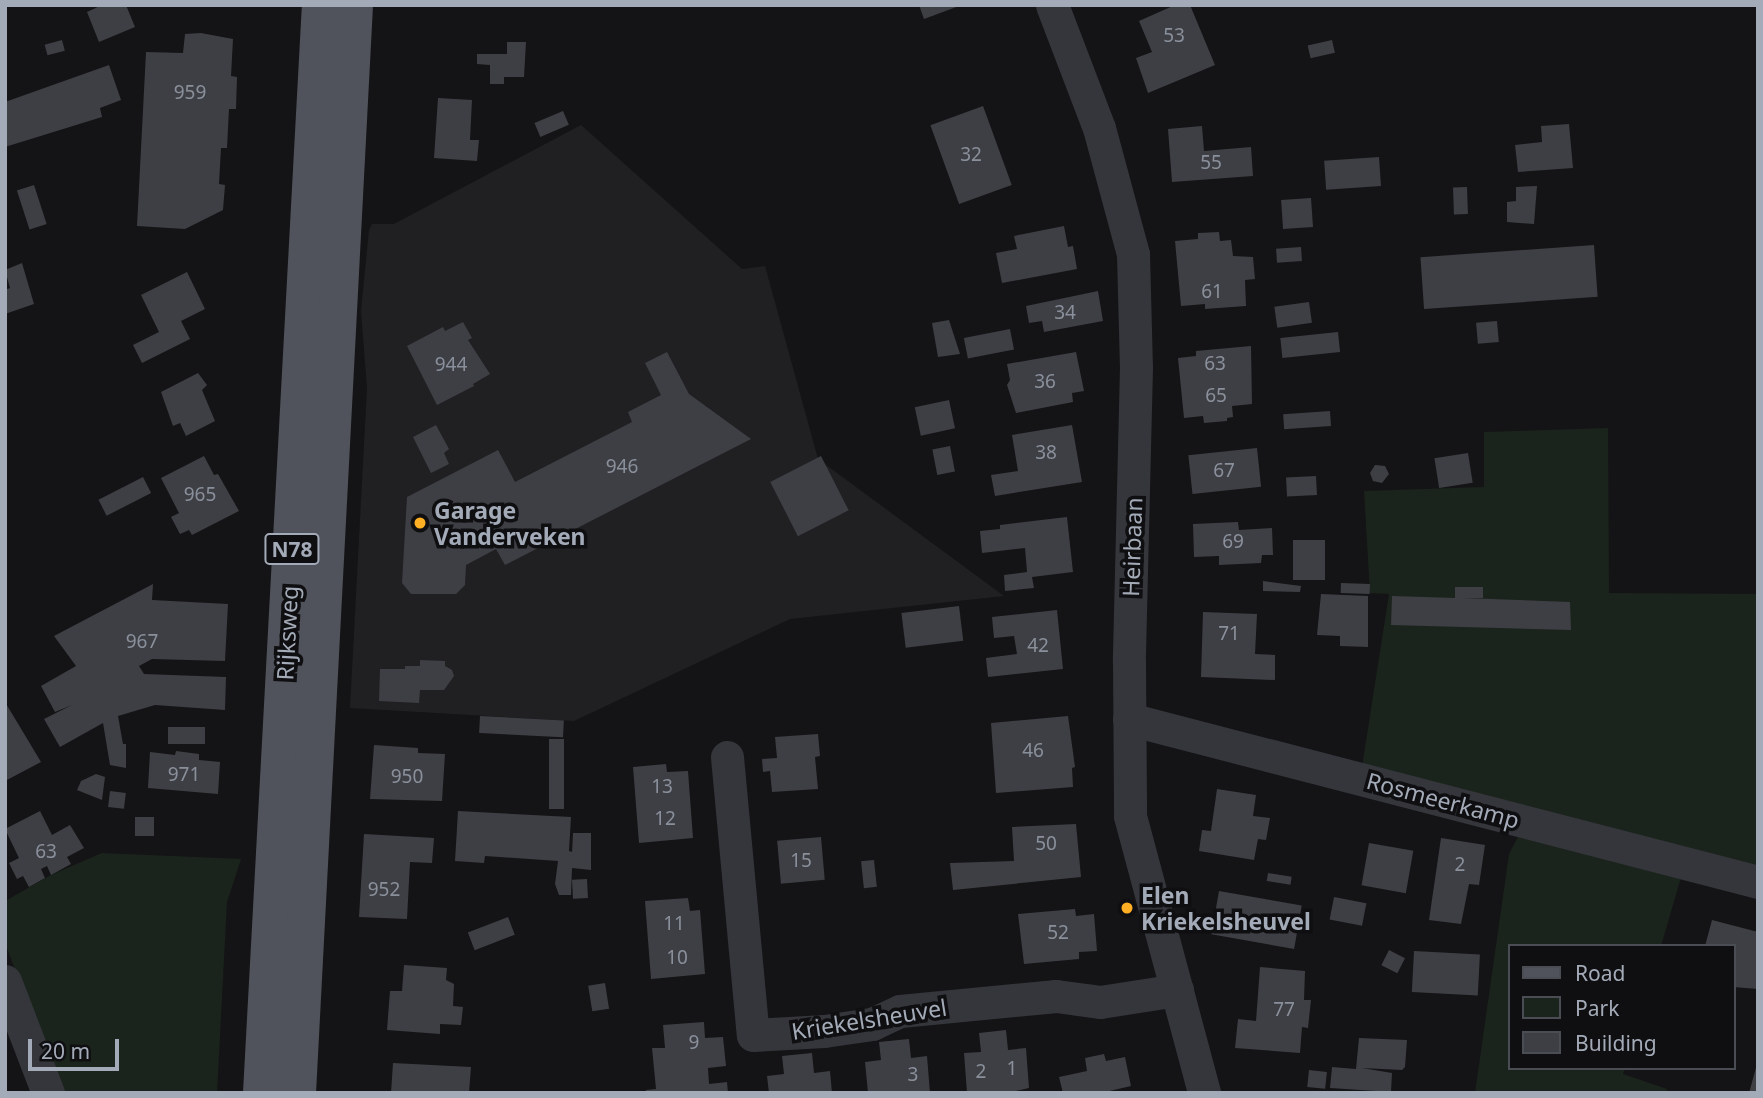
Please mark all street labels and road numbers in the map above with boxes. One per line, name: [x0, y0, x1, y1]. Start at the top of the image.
street label: Heirbaan: [1116, 497, 1148, 597]
road number: N78: [264, 532, 320, 566]
street label: Rijksweg: [271, 585, 303, 681]
street label: Rosmeerkamp: [1364, 766, 1522, 834]
street label: Kriekelsheuvel: [789, 993, 949, 1045]

